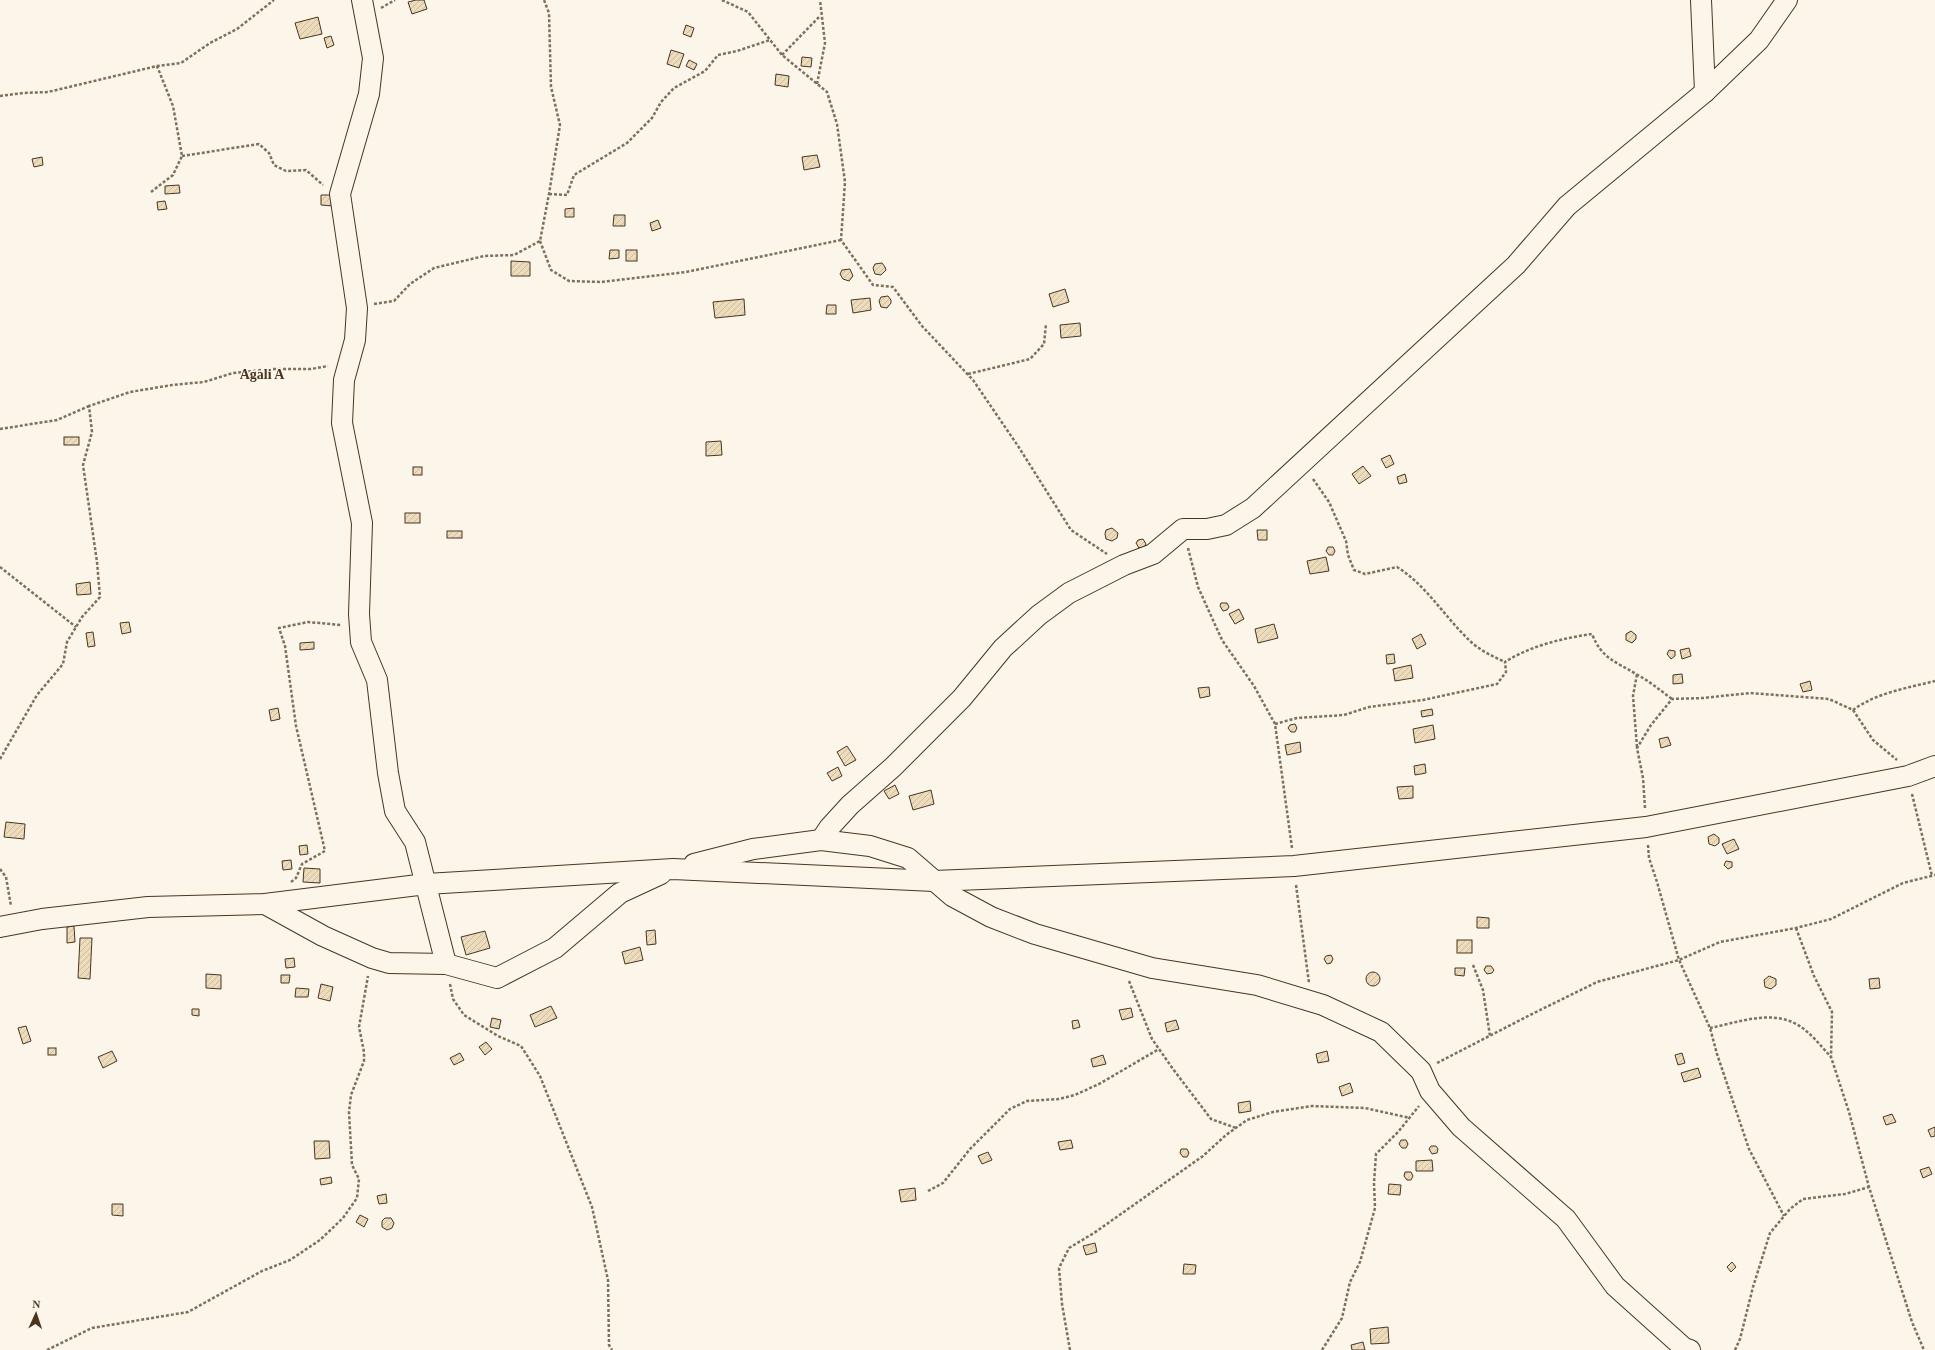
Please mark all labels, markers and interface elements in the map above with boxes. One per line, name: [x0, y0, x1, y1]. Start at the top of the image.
district label: Agali A: [240, 367, 285, 382]
north arrow: [16, 1294, 56, 1334]
text: N: [32, 1298, 41, 1310]

